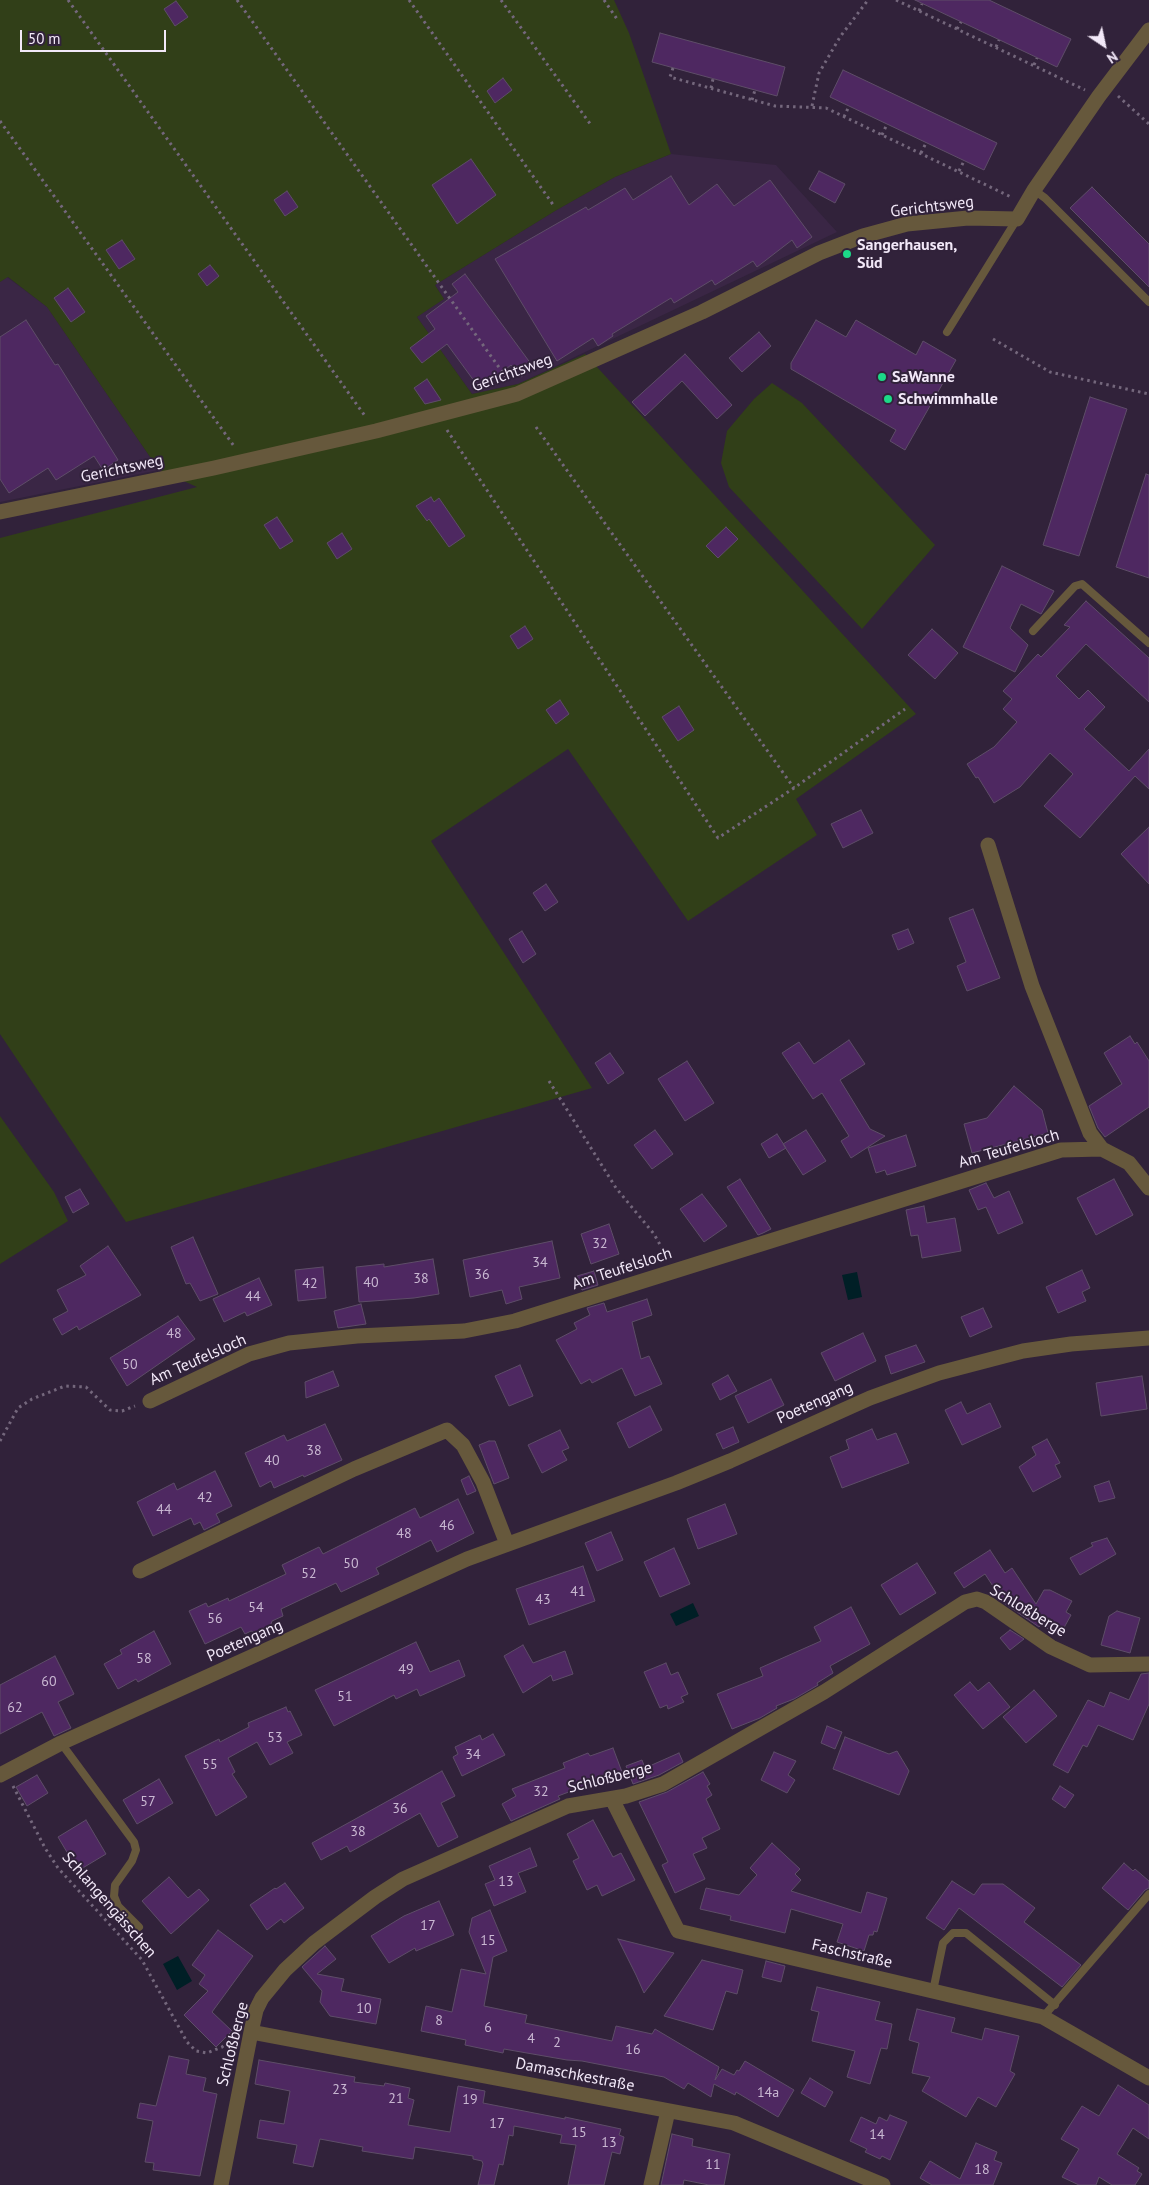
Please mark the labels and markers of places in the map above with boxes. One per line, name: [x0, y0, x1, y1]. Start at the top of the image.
place label: Sangerhausen, Süd: [857, 235, 957, 273]
marker: Sangerhausen, Süd: [841, 248, 853, 260]
place label: SaWanne: [892, 367, 955, 387]
marker: SaWanne: [876, 371, 888, 383]
place label: Schwimmhalle: [898, 389, 998, 409]
marker: Schwimmhalle: [882, 393, 894, 405]

